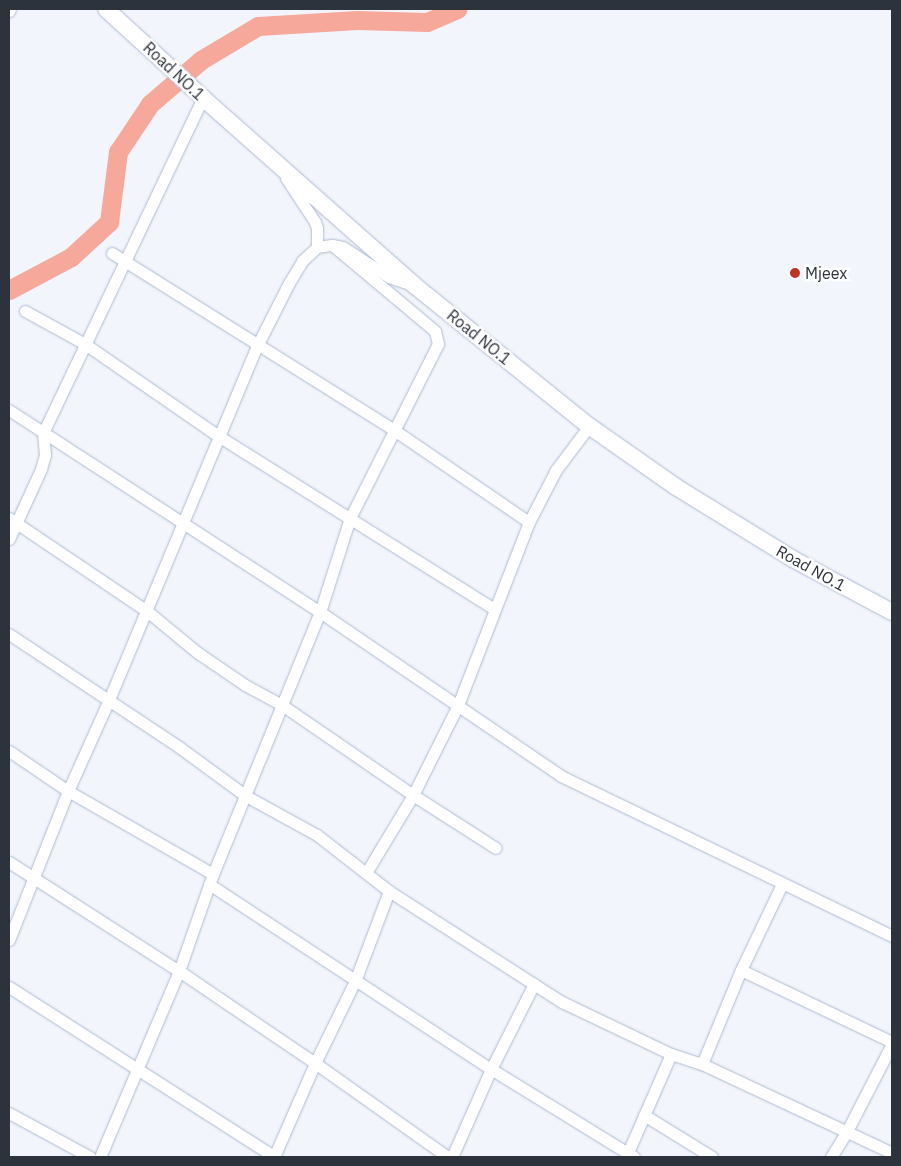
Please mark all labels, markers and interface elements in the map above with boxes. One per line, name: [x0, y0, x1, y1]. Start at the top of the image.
street label: Road NO.1: [139, 38, 209, 104]
place label: Mjeex: [805, 263, 847, 283]
marker: Mjeex: [789, 267, 801, 279]
street label: Road NO.1: [443, 305, 515, 369]
street label: Road NO.1: [773, 541, 849, 595]

